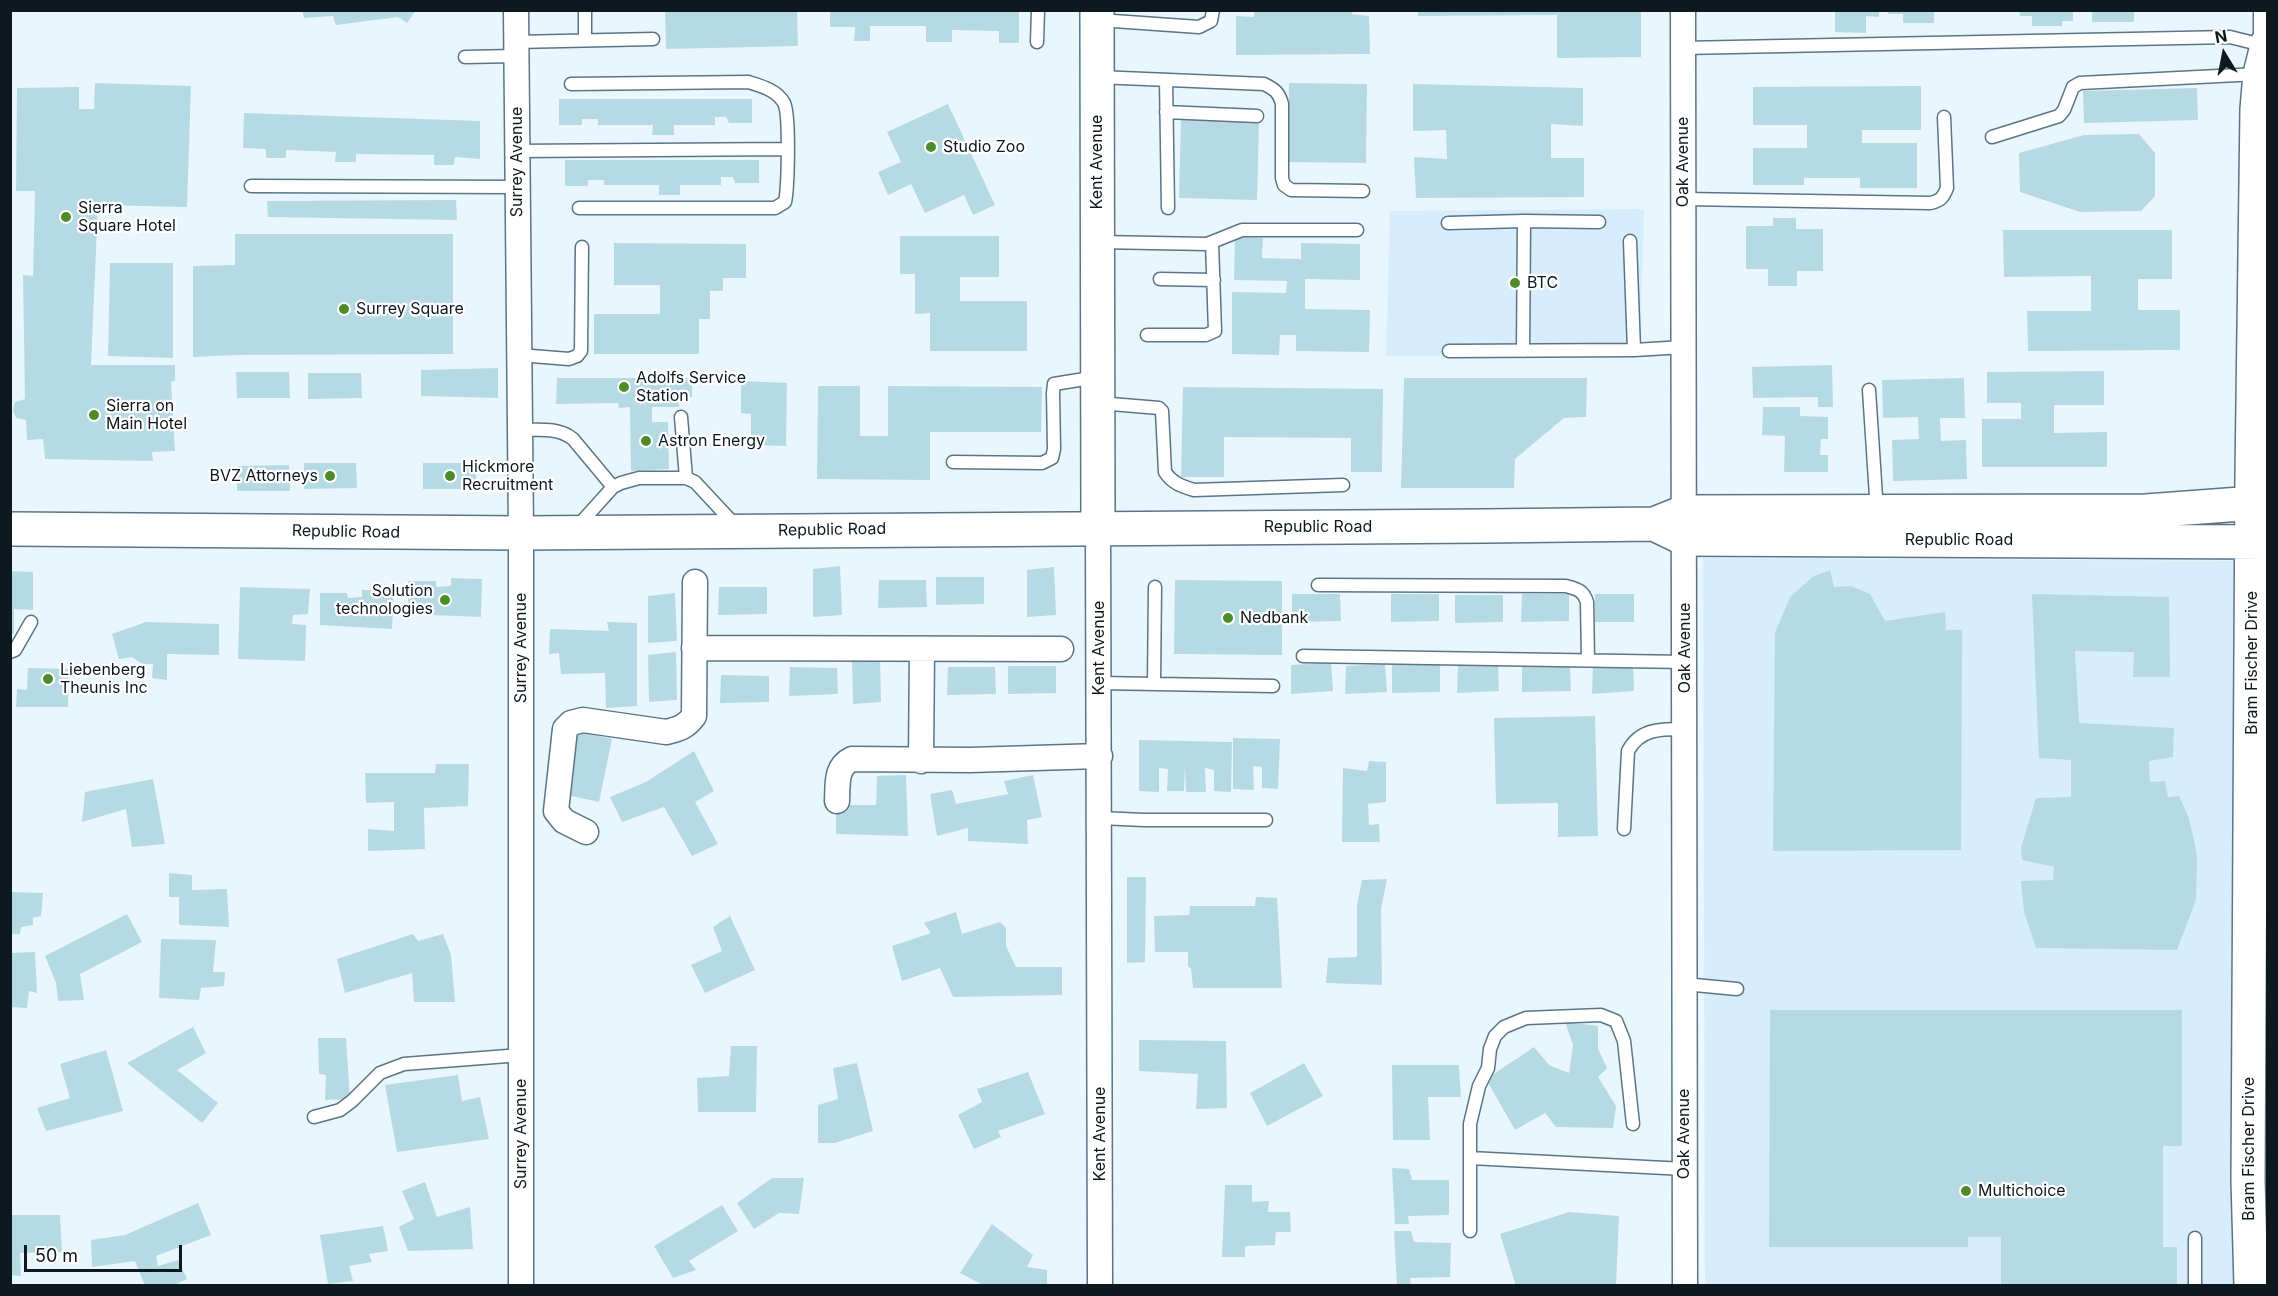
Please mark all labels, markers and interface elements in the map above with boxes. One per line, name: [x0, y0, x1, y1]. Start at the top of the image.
north arrow: [2194, 24, 2254, 84]
text: N: [2213, 25, 2229, 47]
street label: Surrey Avenue: [507, 107, 527, 217]
street label: Kent Avenue: [1087, 115, 1107, 209]
street label: Oak Avenue: [1673, 117, 1693, 207]
place label: Studio Zoo: [943, 137, 1025, 157]
marker: Studio Zoo: [924, 140, 938, 154]
place label: Sierra Square Hotel: [78, 198, 176, 236]
marker: Sierra Square Hotel: [59, 210, 73, 224]
place label: BTC: [1527, 273, 1558, 293]
marker: BTC: [1508, 276, 1522, 290]
place label: Surrey Square: [356, 299, 464, 319]
marker: Surrey Square: [337, 302, 351, 316]
place label: Adolfs Service Station: [636, 368, 746, 406]
marker: Adolfs Service Station: [617, 380, 631, 394]
place label: Sierra on Main Hotel: [106, 396, 187, 434]
marker: Sierra on Main Hotel: [87, 408, 101, 422]
place label: Astron Energy: [658, 431, 765, 451]
marker: Astron Energy: [639, 434, 653, 448]
place label: Hickmore Recruitment: [462, 457, 553, 495]
place label: BVZ Attorneys: [210, 466, 318, 486]
marker: BVZ Attorneys: [323, 469, 337, 483]
marker: Hickmore Recruitment: [443, 469, 457, 483]
street label: Republic Road: [1264, 517, 1372, 537]
street label: Republic Road: [778, 519, 886, 541]
street label: Republic Road: [292, 521, 400, 543]
street label: Republic Road: [1905, 530, 2013, 550]
place label: Solution technologies: [336, 581, 433, 619]
street label: Bram Fischer Drive: [2242, 591, 2262, 735]
marker: Solution technologies: [438, 593, 452, 607]
street label: Surrey Avenue: [511, 593, 531, 703]
street label: Kent Avenue: [1089, 601, 1109, 695]
street label: Oak Avenue: [1675, 603, 1695, 693]
place label: Nedbank: [1240, 608, 1308, 628]
marker: Nedbank: [1221, 611, 1235, 625]
place label: Liebenberg Theunis Inc: [60, 660, 148, 698]
marker: Liebenberg Theunis Inc: [41, 672, 55, 686]
street label: Bram Fischer Drive: [2239, 1077, 2259, 1221]
street label: Surrey Avenue: [511, 1079, 531, 1189]
street label: Kent Avenue: [1090, 1087, 1110, 1181]
street label: Oak Avenue: [1674, 1089, 1694, 1179]
place label: Multichoice: [1978, 1181, 2066, 1201]
marker: Multichoice: [1959, 1184, 1973, 1198]
scale bar: [27, 1233, 184, 1271]
text: 50 m: [35, 1245, 78, 1266]

